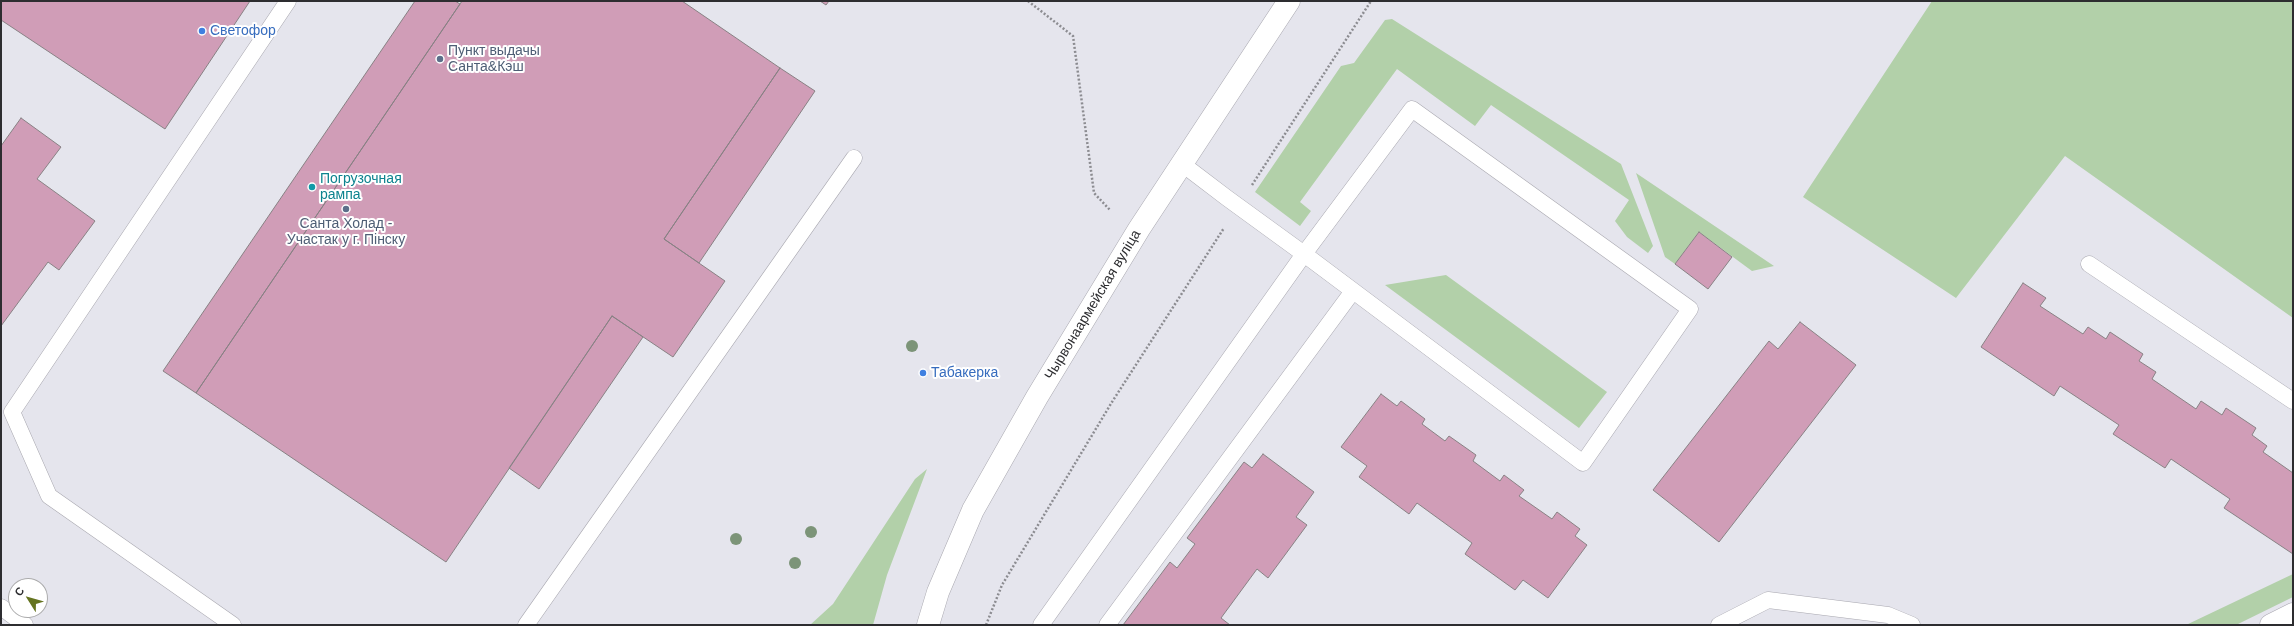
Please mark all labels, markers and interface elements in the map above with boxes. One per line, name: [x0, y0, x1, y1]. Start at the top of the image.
place label: Светофор: [210, 23, 276, 39]
marker: Светофор: [197, 26, 207, 36]
place label: Пункт выдачы Санта&Кэш: [448, 43, 540, 76]
marker: Пункт выдачы Санта&Кэш: [435, 54, 445, 64]
place label: Погрузочная рампа: [320, 171, 402, 204]
marker: Погрузочная рампа: [307, 182, 317, 192]
marker: Санта Холад - Участак у г. Пінску: [341, 204, 351, 214]
place label: Санта Холад - Участак у г. Пінску: [287, 216, 405, 248]
street label: Чырвонаармейская вуліца: [1041, 227, 1145, 383]
place label: Табакерка: [931, 365, 998, 381]
marker: Табакерка: [918, 368, 928, 378]
north arrow: [8, 578, 48, 618]
text: С: [12, 585, 26, 598]

